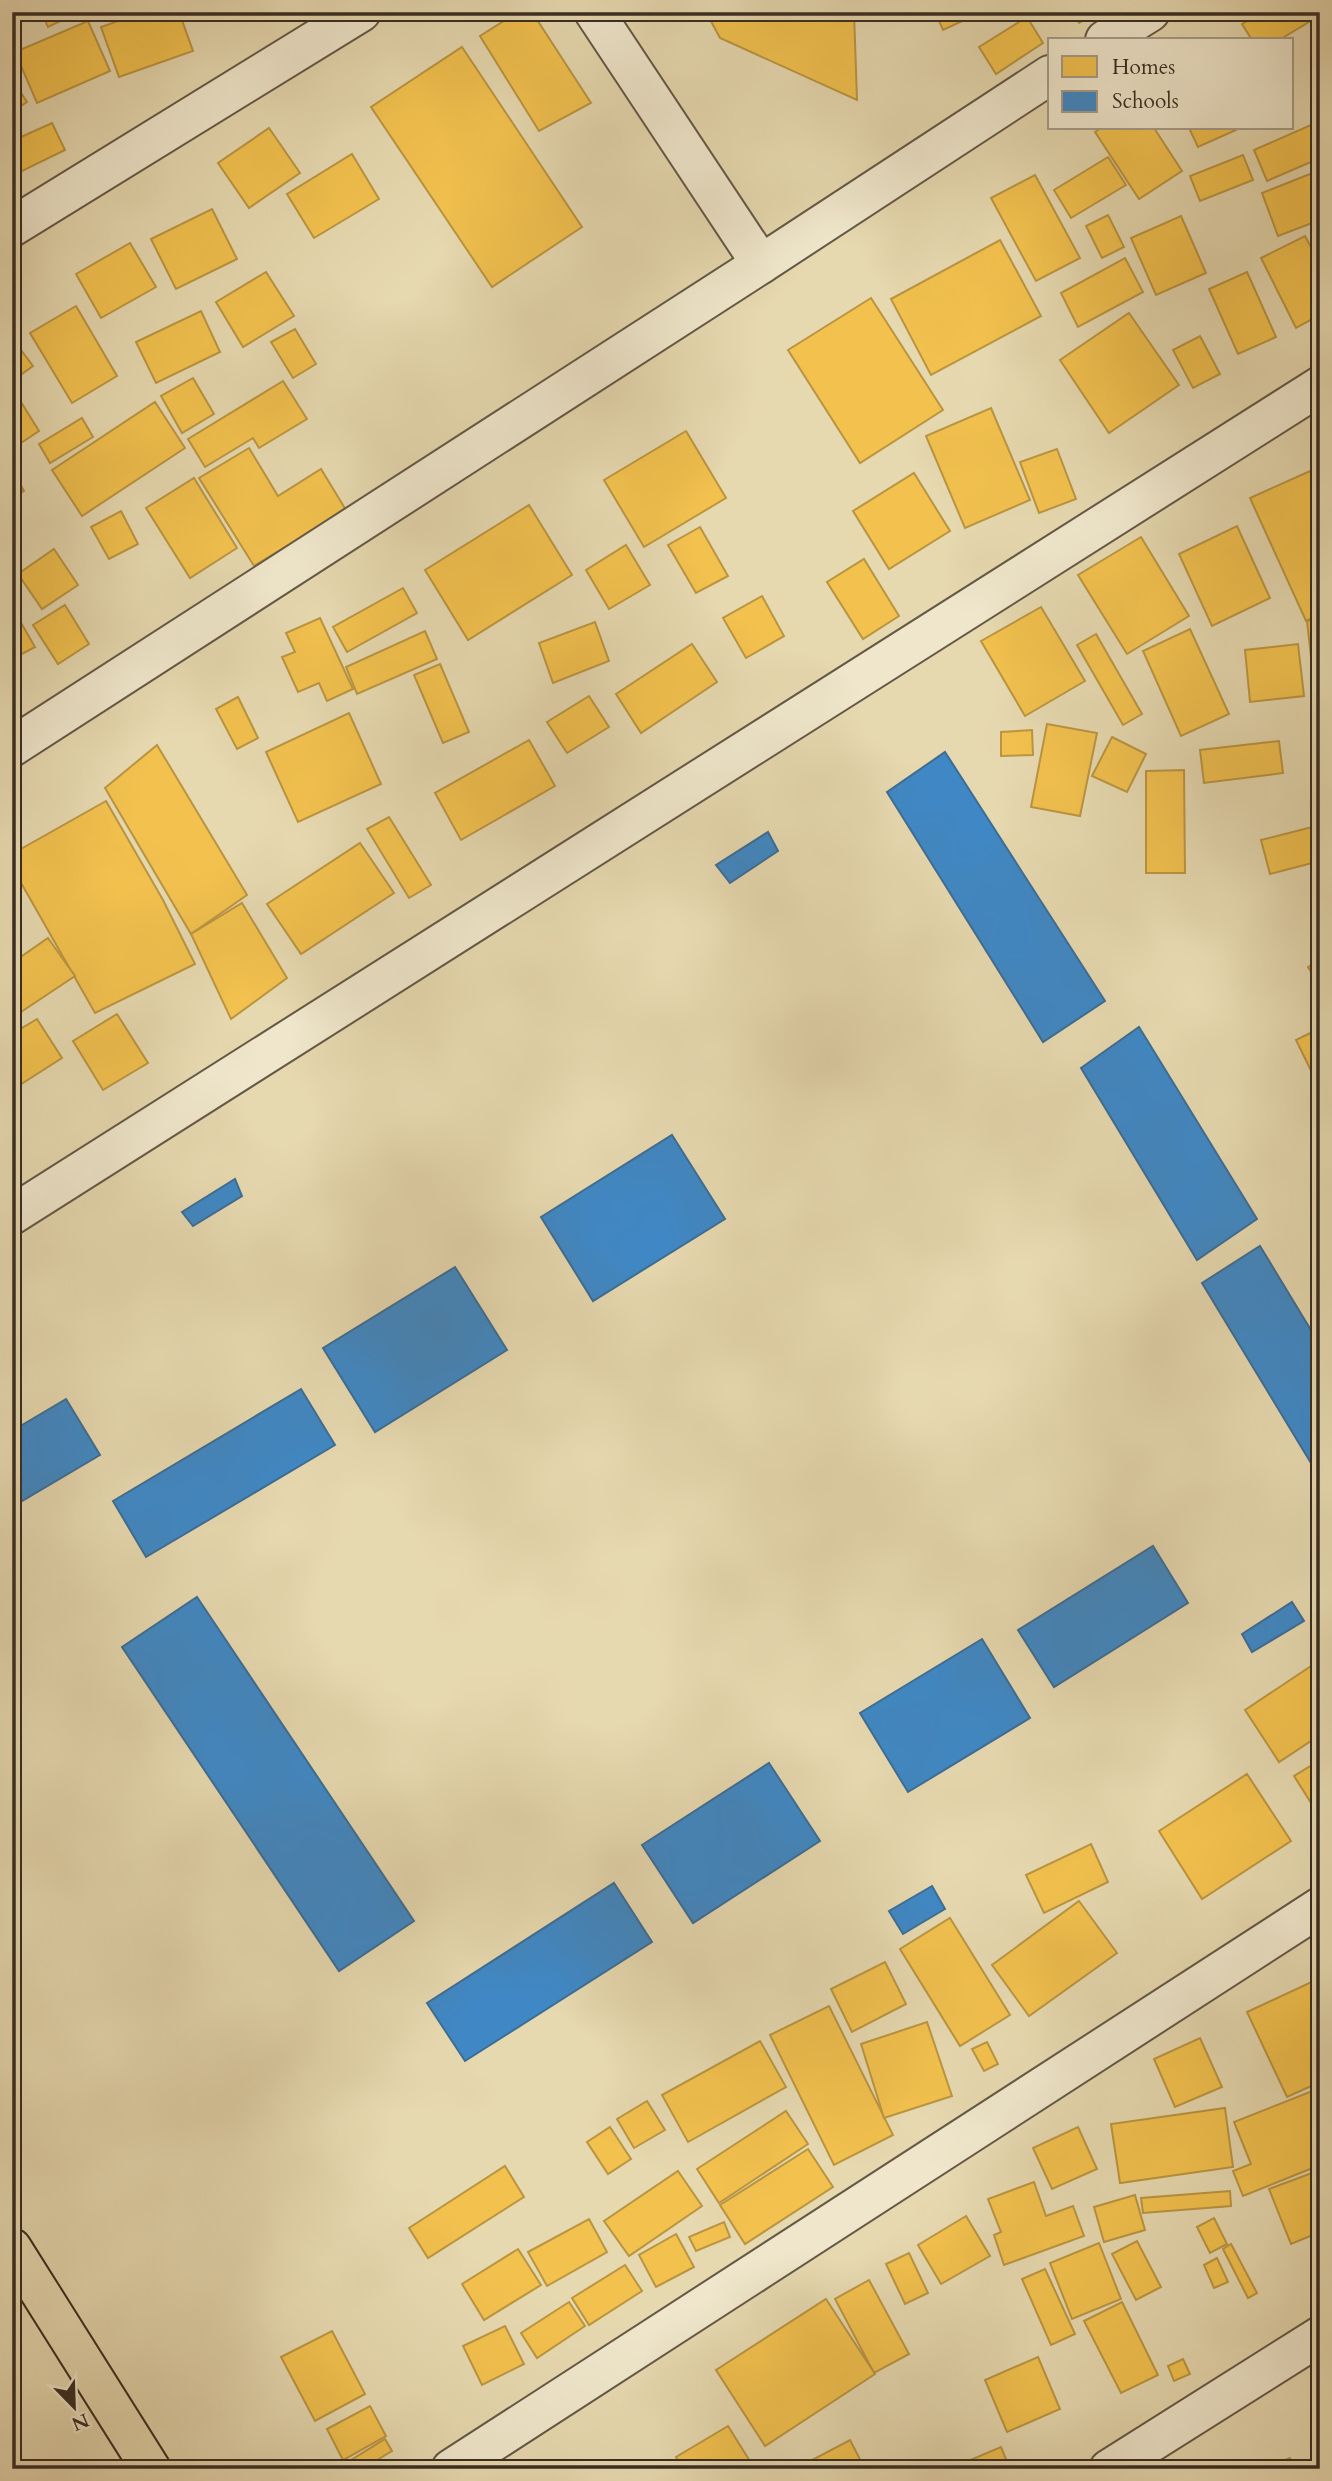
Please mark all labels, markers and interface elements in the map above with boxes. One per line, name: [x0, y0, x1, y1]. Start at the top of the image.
legend: [1048, 38, 1294, 130]
text: Homes: [1112, 53, 1175, 82]
text: Schools: [1112, 87, 1179, 116]
north arrow: [38, 2372, 108, 2442]
text: N: [67, 2407, 93, 2437]

